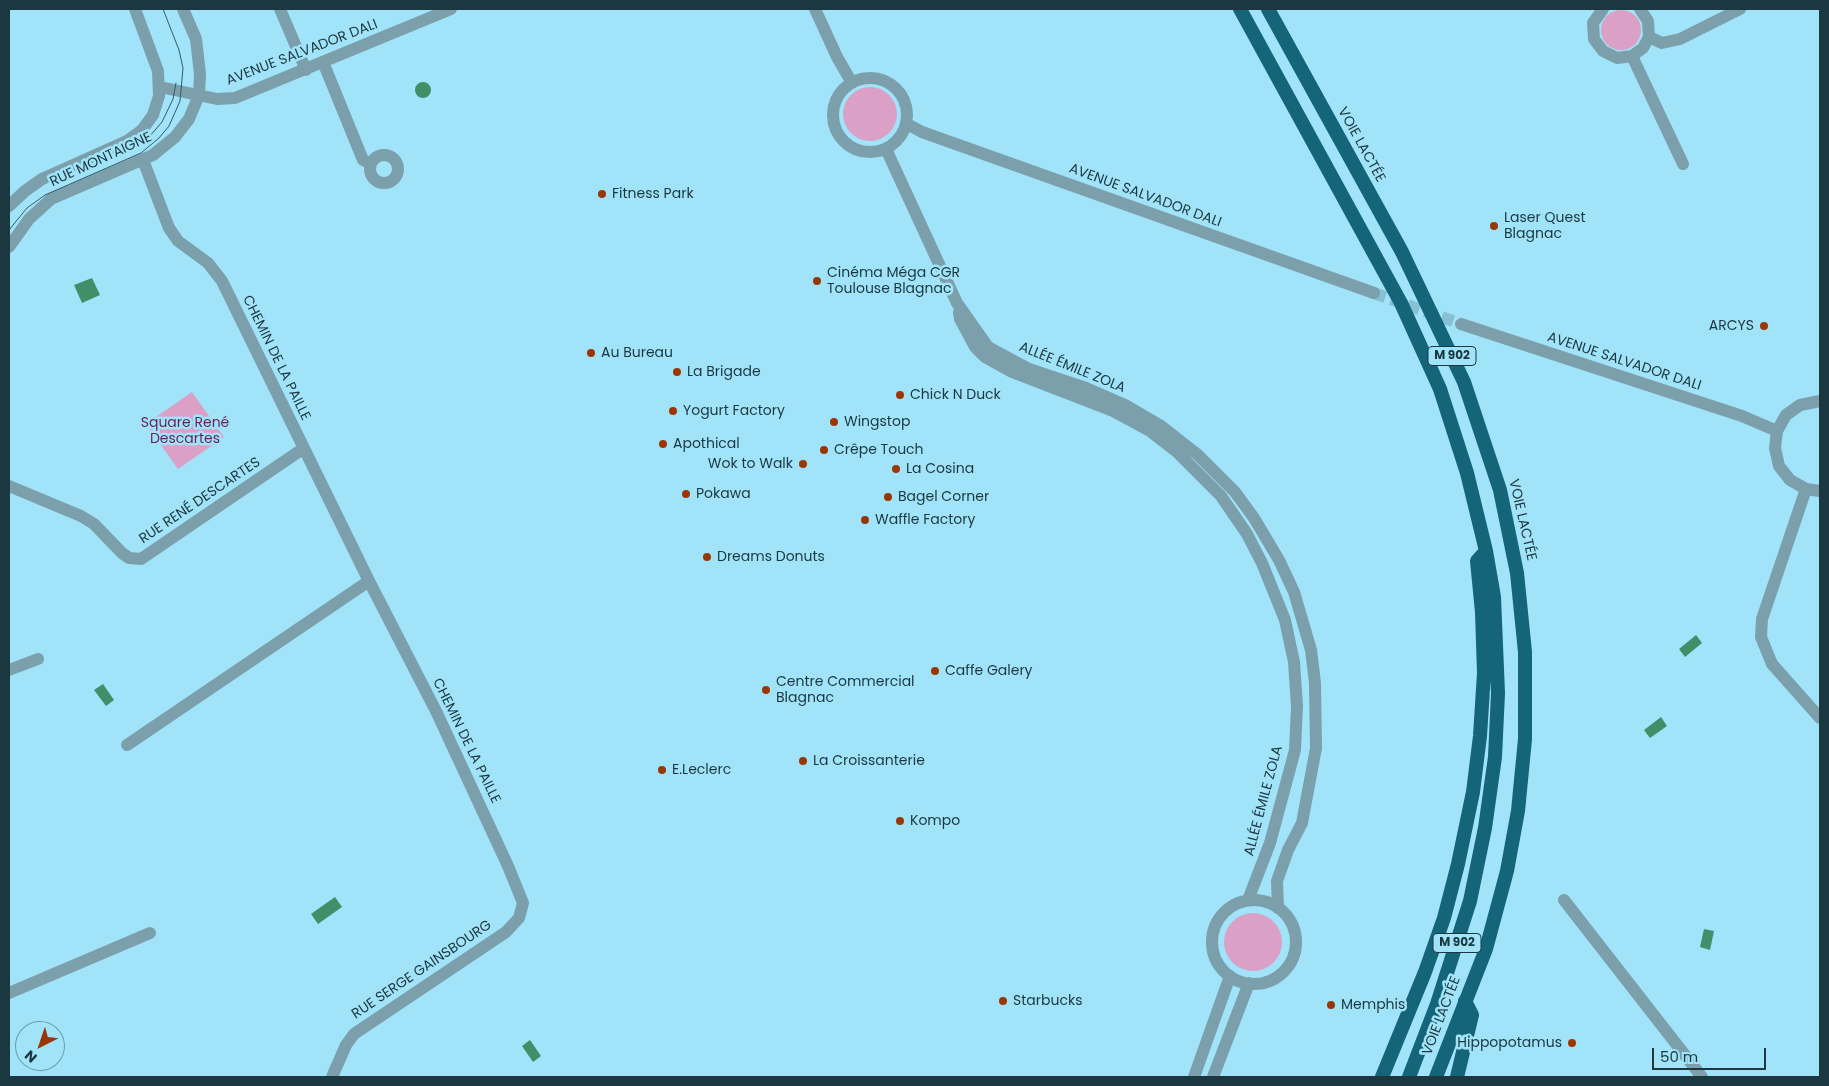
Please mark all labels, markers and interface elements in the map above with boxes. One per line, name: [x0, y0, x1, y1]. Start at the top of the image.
street label: AVENUE SALVADOR DALI: [224, 16, 380, 90]
street label: VOIE LACTÉE: [1334, 105, 1388, 185]
street label: RUE MONTAIGNE: [48, 129, 154, 191]
street label: AVENUE SALVADOR DALI: [1067, 161, 1223, 231]
place label: Fitness Park: [612, 186, 694, 202]
marker: Fitness Park: [596, 188, 608, 200]
place label: Laser Quest Blagnac: [1504, 210, 1586, 242]
marker: Laser Quest Blagnac: [1488, 220, 1500, 232]
place label: Cinéma Méga CGR Toulouse Blagnac: [827, 265, 960, 298]
marker: Cinéma Méga CGR Toulouse Blagnac: [811, 275, 823, 287]
street label: CHEMIN DE LA PAILLE: [238, 293, 314, 423]
place label: ARCYS: [1709, 318, 1754, 334]
marker: ARCYS: [1758, 320, 1770, 332]
street label: AVENUE SALVADOR DALI: [1545, 329, 1703, 395]
street label: ALLÉE ÉMILE ZOLA: [1016, 339, 1128, 397]
place label: Au Bureau: [601, 345, 673, 361]
road number: M 902: [1428, 346, 1476, 366]
marker: Au Bureau: [585, 347, 597, 359]
place label: La Brigade: [687, 364, 761, 380]
marker: La Brigade: [671, 366, 683, 378]
place label: Chick N Duck: [910, 387, 1001, 403]
marker: Chick N Duck: [894, 389, 906, 401]
place label: Yogurt Factory: [683, 403, 785, 419]
marker: Yogurt Factory: [667, 405, 679, 417]
place label: Wingstop: [844, 414, 910, 430]
park label: Square René Descartes: [141, 415, 229, 448]
marker: Wingstop: [828, 416, 840, 428]
place label: Apothical: [673, 436, 740, 452]
marker: Apothical: [657, 438, 669, 450]
place label: Crêpe Touch: [834, 442, 924, 458]
marker: Crêpe Touch: [818, 444, 830, 456]
street label: RUE RENÉ DESCARTES: [136, 454, 264, 548]
place label: Wok to Walk: [708, 456, 793, 472]
marker: Wok to Walk: [797, 458, 809, 470]
place label: La Cosina: [906, 461, 974, 477]
marker: La Cosina: [890, 463, 902, 475]
street label: VOIE LACTÉE: [1504, 478, 1540, 562]
place label: Pokawa: [696, 486, 751, 502]
marker: Pokawa: [680, 488, 692, 500]
place label: Bagel Corner: [898, 489, 989, 505]
marker: Bagel Corner: [882, 491, 894, 503]
place label: Waffle Factory: [875, 512, 975, 528]
marker: Waffle Factory: [859, 514, 871, 526]
place label: Dreams Donuts: [717, 549, 825, 565]
marker: Dreams Donuts: [701, 551, 713, 563]
place label: Caffe Galery: [945, 663, 1032, 679]
marker: Caffe Galery: [929, 665, 941, 677]
place label: Centre Commercial Blagnac: [776, 674, 915, 706]
street label: CHEMIN DE LA PAILLE: [428, 676, 504, 806]
marker: Centre Commercial Blagnac: [760, 684, 772, 696]
street label: ALLÉE ÉMILE ZOLA: [1241, 744, 1287, 858]
place label: La Croissanterie: [813, 753, 925, 769]
marker: La Croissanterie: [797, 755, 809, 767]
place label: E.Leclerc: [672, 762, 731, 778]
marker: E.Leclerc: [656, 764, 668, 776]
place label: Kompo: [910, 813, 960, 829]
marker: Kompo: [894, 815, 906, 827]
street label: RUE SERGE GAINSBOURG: [349, 917, 495, 1023]
road number: M 902: [1433, 934, 1481, 952]
street label: VOIE LACTÉE: [1419, 974, 1465, 1058]
place label: Starbucks: [1013, 993, 1082, 1009]
marker: Starbucks: [997, 995, 1009, 1007]
place label: Memphis: [1341, 997, 1405, 1013]
marker: Memphis: [1325, 999, 1337, 1011]
north arrow: [15, 1021, 65, 1071]
place label: Hippopotamus: [1457, 1035, 1562, 1051]
marker: Hippopotamus: [1566, 1037, 1578, 1049]
scale bar: [1654, 1038, 1768, 1070]
text: N: [20, 1046, 41, 1068]
text: 50 m: [1660, 1046, 1698, 1067]

